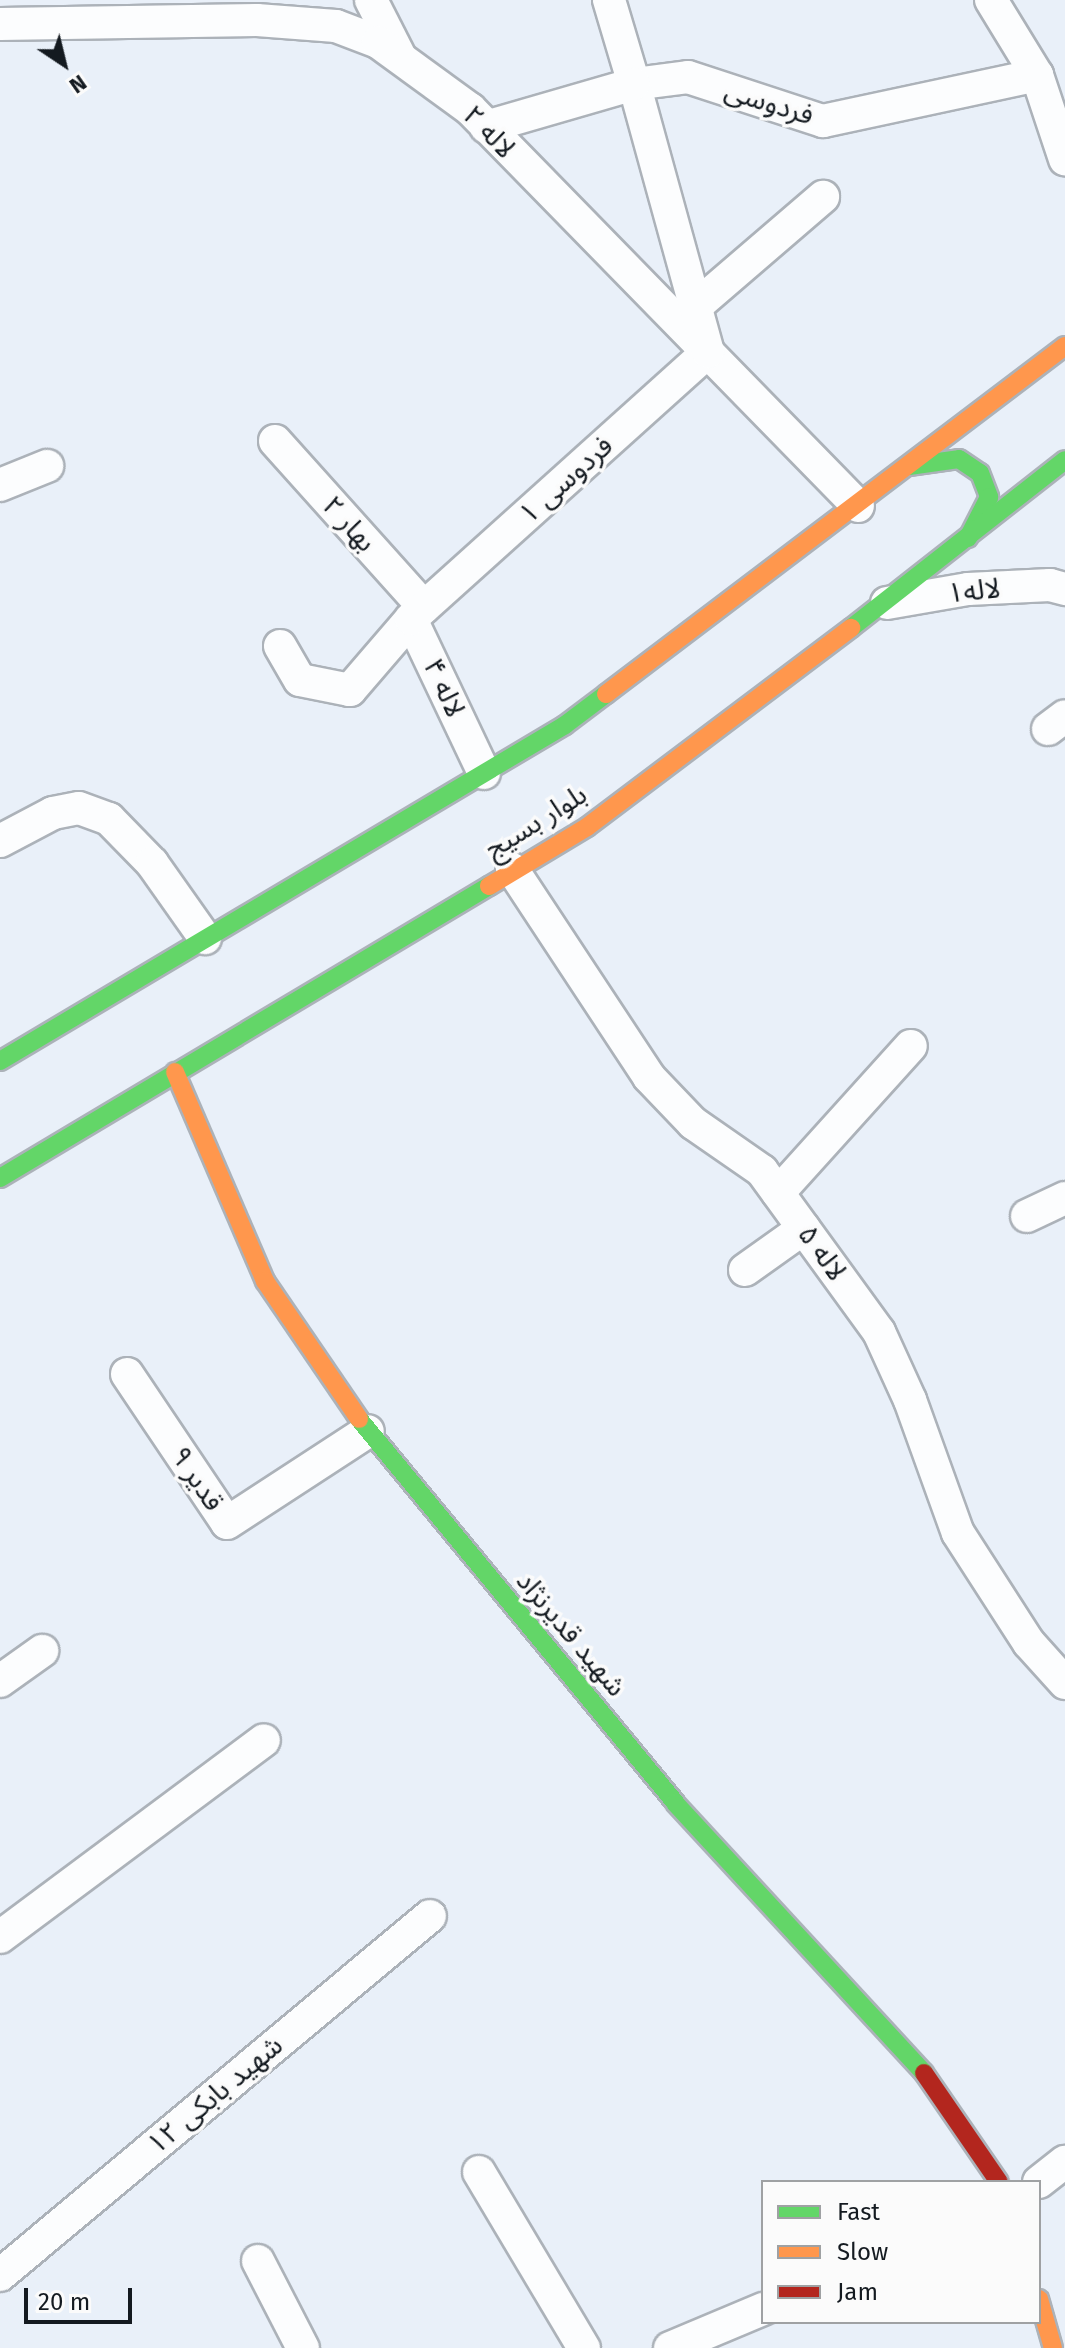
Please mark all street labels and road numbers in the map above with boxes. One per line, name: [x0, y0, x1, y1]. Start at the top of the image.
street label: فردوسی: [720, 74, 818, 132]
street label: لاله ۲: [456, 99, 522, 165]
street label: فردوسی ۱: [512, 429, 620, 531]
street label: بهار ۲: [315, 489, 383, 559]
street label: لاله۱: [946, 572, 1002, 610]
street label: لاله ۴: [416, 653, 472, 723]
street label: بلوار بسیج: [479, 778, 593, 866]
street label: لاله ۵: [791, 1219, 853, 1287]
street label: قدیر ۹: [163, 1440, 231, 1518]
street label: شهید قدیرنژاد: [509, 1565, 633, 1703]
street label: شهید بابکی ۱۲: [140, 2029, 290, 2161]

